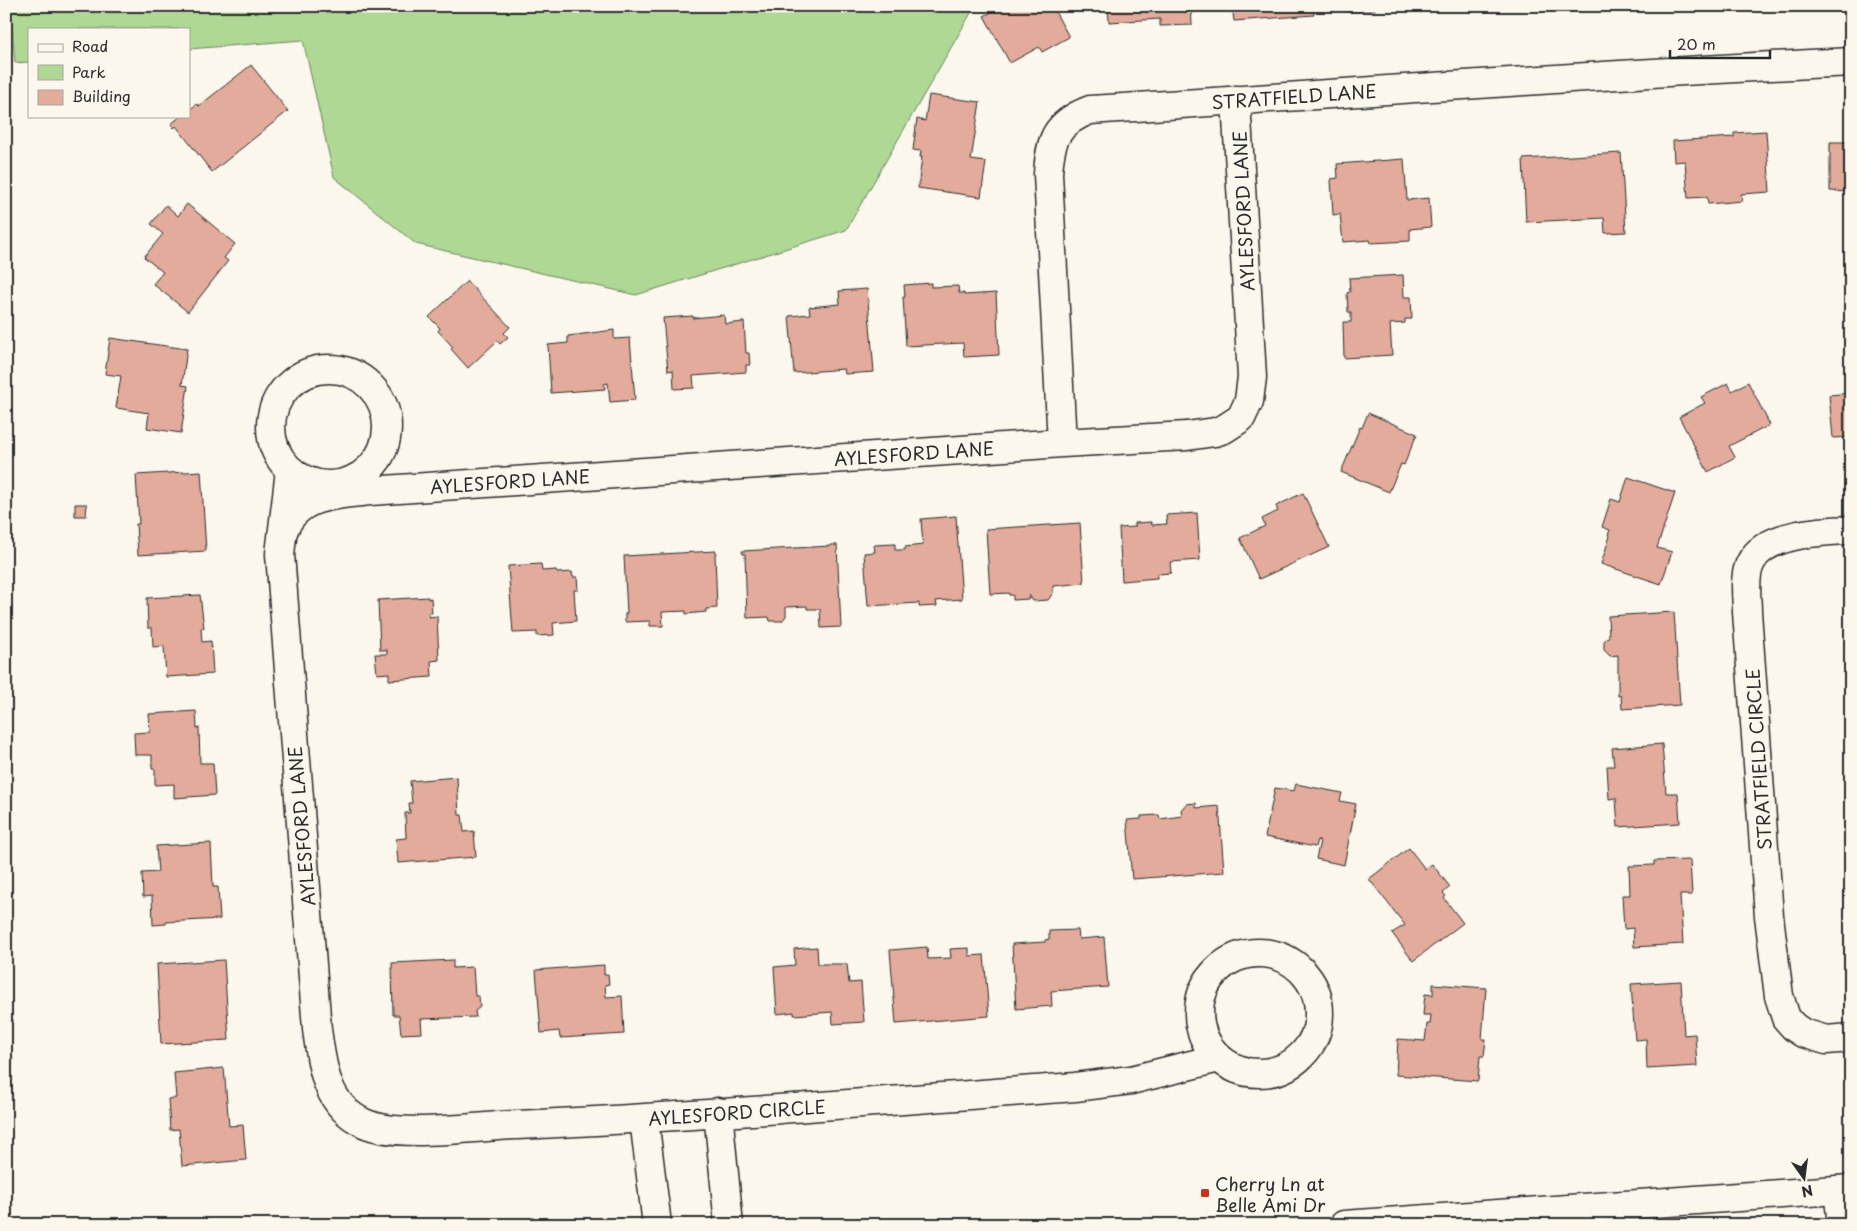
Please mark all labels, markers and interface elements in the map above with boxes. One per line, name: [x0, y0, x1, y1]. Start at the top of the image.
legend: [28, 28, 190, 118]
scale bar: [1670, 28, 1770, 60]
text: 20 m: [1677, 32, 1716, 55]
text: Road: [72, 34, 108, 57]
text: Park: [72, 60, 106, 83]
street label: STRATFIELD LANE: [1210, 77, 1378, 115]
text: Building: [72, 84, 131, 107]
street label: AYLESFORD LANE: [1225, 130, 1261, 292]
street label: AYLESFORD LANE: [833, 434, 995, 472]
street label: AYLESFORD LANE: [429, 462, 591, 500]
street label: STRATFIELD CIRCLE: [1738, 667, 1778, 851]
street label: AYLESFORD LANE: [281, 745, 321, 907]
street label: AYLESFORD CIRCLE: [647, 1092, 827, 1132]
north arrow: [1780, 1154, 1830, 1204]
place label: Cherry Ln at Belle Ami Dr: [1215, 1170, 1326, 1218]
text: N: [1799, 1180, 1815, 1203]
marker: Cherry Ln at Belle Ami Dr: [1199, 1187, 1211, 1199]

